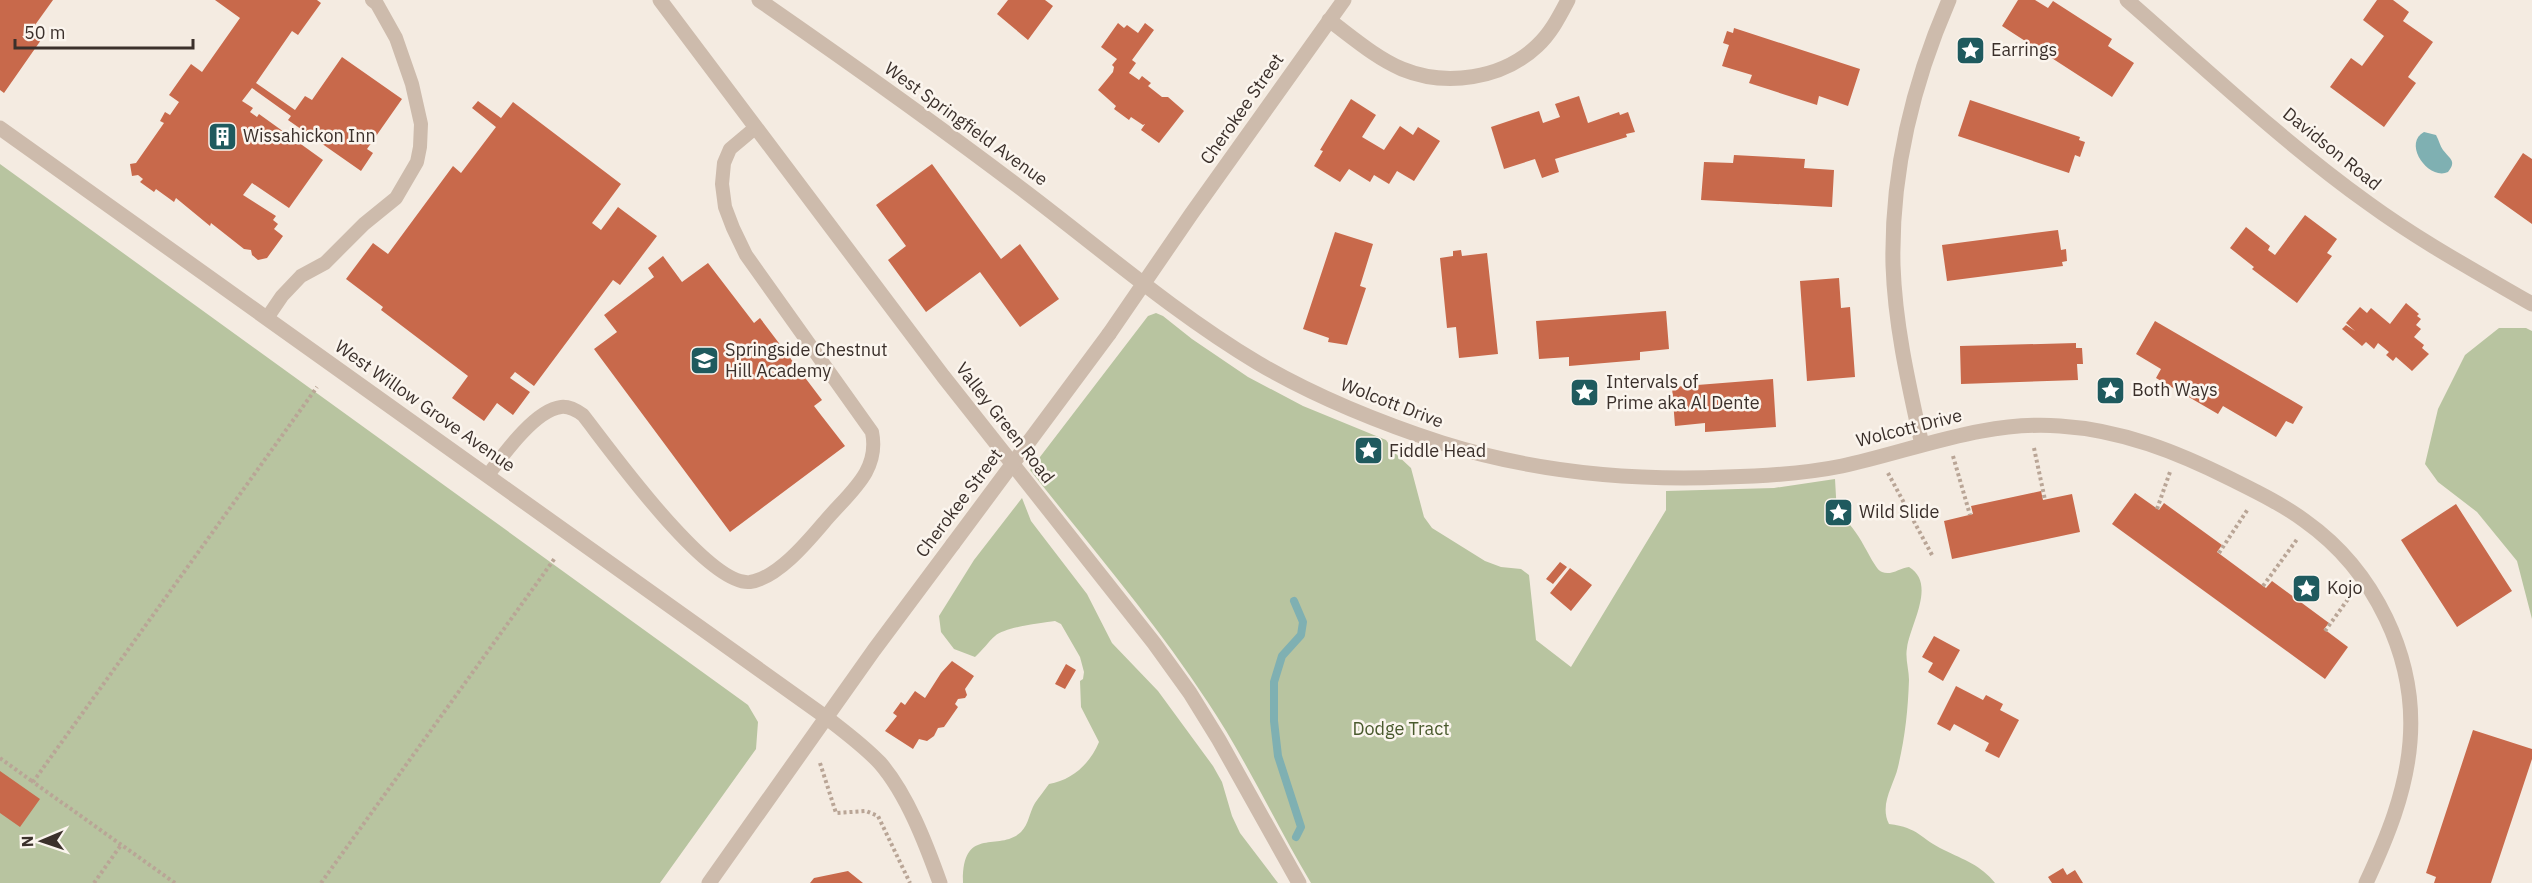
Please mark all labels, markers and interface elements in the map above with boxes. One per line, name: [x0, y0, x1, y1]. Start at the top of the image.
scale bar: [15, 12, 194, 50]
text: 50 m: [24, 21, 66, 44]
place icon: Earrings: [1954, 34, 1986, 66]
place label: Earrings: [1991, 38, 2057, 61]
street label: Cherokee Street: [1195, 49, 1288, 169]
street label: West Springfield Avenue: [880, 57, 1053, 191]
street label: Davidson Road: [2278, 102, 2386, 195]
building icon: Wissahickon Inn: [206, 120, 238, 152]
place label: Wissahickon Inn: [243, 124, 376, 147]
street label: West Willow Grove Avenue: [331, 334, 520, 477]
place label: Springside Chestnut Hill Academy: [725, 338, 888, 382]
school or university icon: Springside Chestnut Hill Academy: [688, 344, 720, 376]
street label: Valley Green Road: [951, 358, 1060, 488]
place label: Intervals of Prime aka Al Dente: [1606, 370, 1760, 414]
street label: Wolcott Drive: [1338, 372, 1447, 433]
place icon: Both Ways: [2095, 374, 2127, 406]
place icon: Intervals of Prime aka Al Dente: [1569, 376, 1601, 408]
place label: Both Ways: [2132, 378, 2218, 401]
street label: Wolcott Drive: [1854, 403, 1964, 452]
place icon: Fiddle Head: [1352, 435, 1384, 467]
place label: Fiddle Head: [1389, 439, 1486, 462]
street label: Cherokee Street: [910, 444, 1007, 562]
place icon: Wild Slide: [1822, 496, 1854, 528]
place label: Wild Slide: [1859, 500, 1939, 523]
place icon: Kojo: [2290, 572, 2322, 604]
place label: Kojo: [2327, 576, 2363, 599]
park label: Dodge Tract: [1352, 717, 1450, 740]
north arrow: [12, 811, 72, 871]
text: N: [17, 835, 37, 848]

